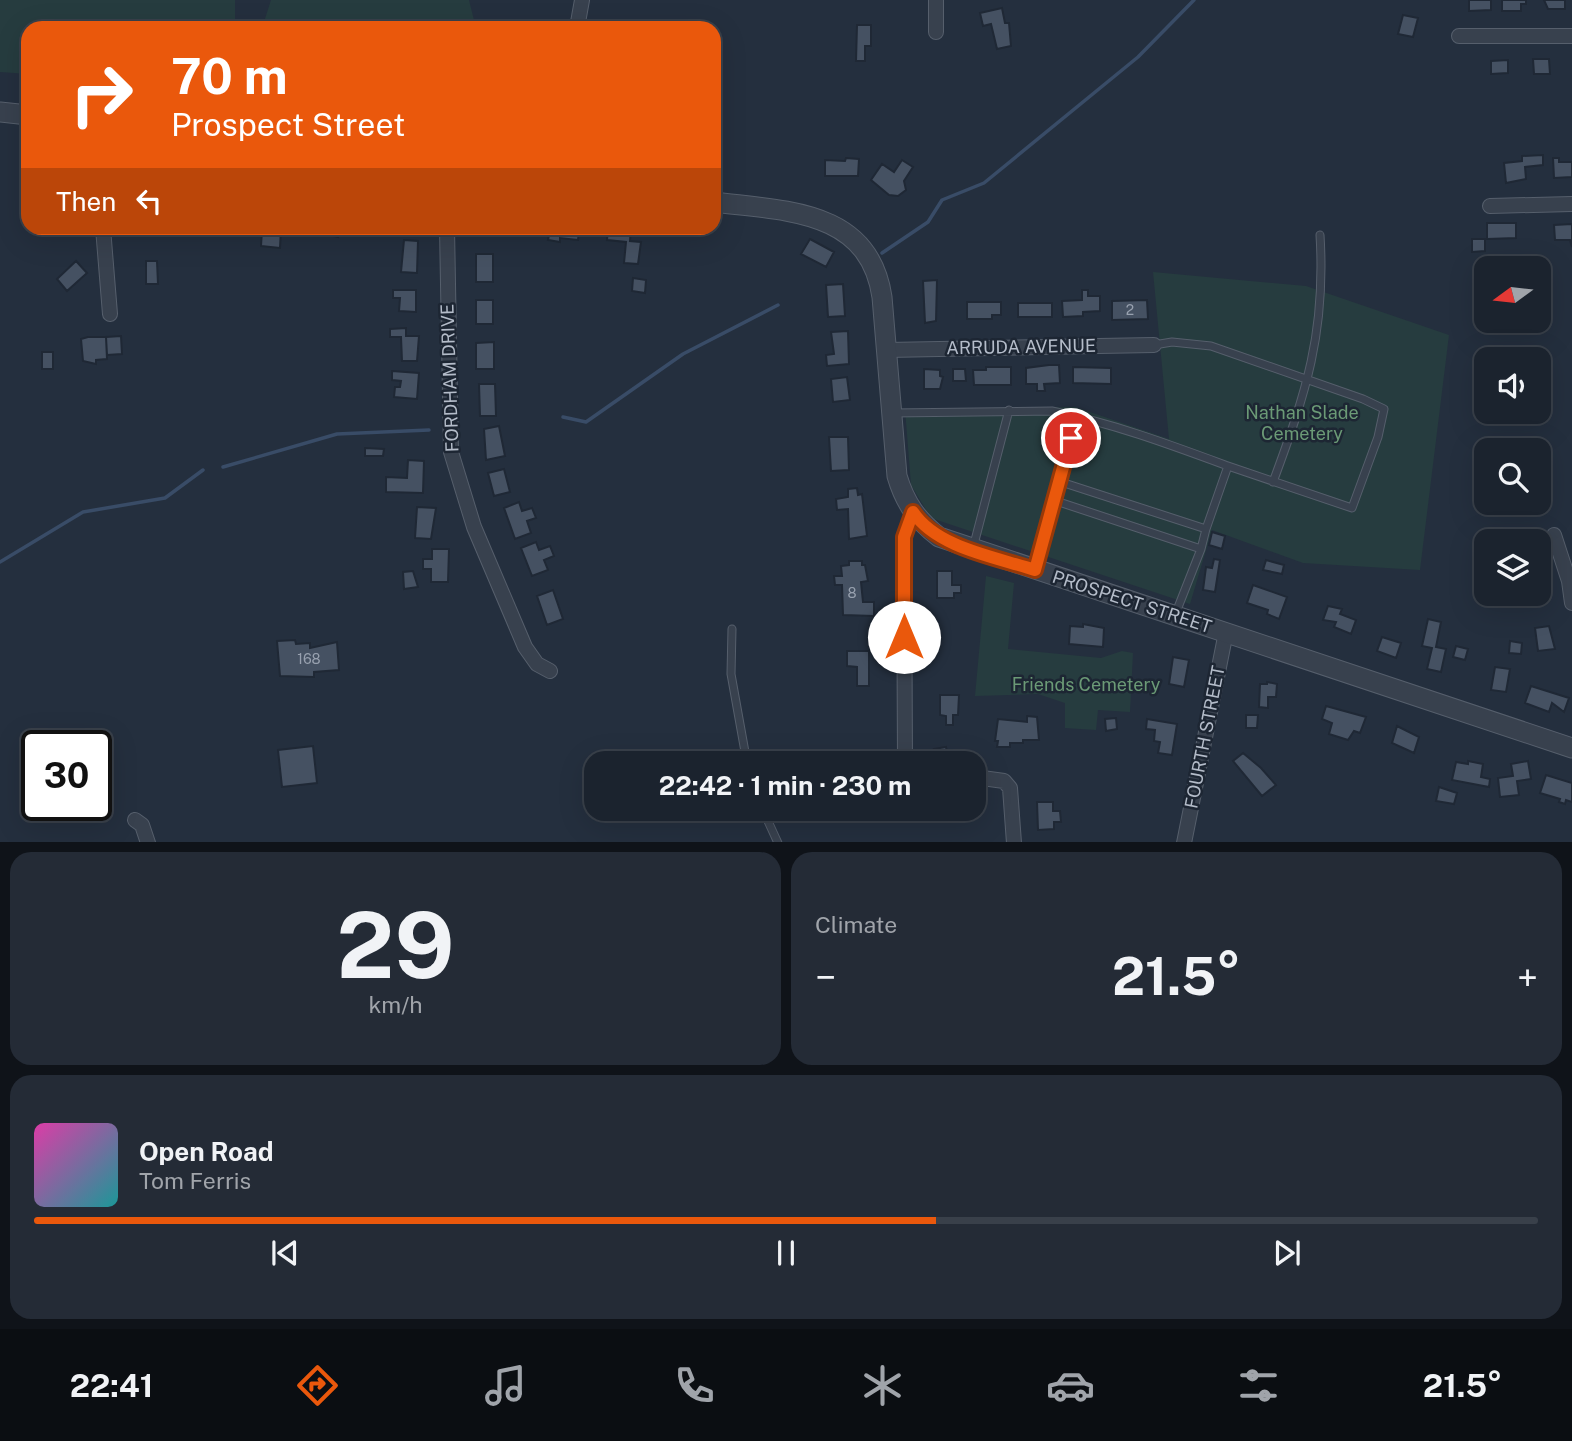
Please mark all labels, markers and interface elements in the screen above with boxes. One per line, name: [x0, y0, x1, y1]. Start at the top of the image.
text: 70 m: [171, 47, 288, 105]
icon: right: [56, 49, 147, 140]
text: Prospect Street: [171, 106, 405, 143]
icon: left: [130, 182, 168, 220]
text: Then: [56, 186, 116, 217]
north arrow: [1474, 256, 1550, 332]
map controls: [1474, 256, 1551, 606]
house number: 2: [1126, 302, 1134, 318]
street label: FORDHAM DRIVE: [436, 303, 463, 453]
street label: ARRUDA AVENUE: [946, 335, 1096, 358]
button: sound: [1474, 347, 1551, 424]
park label: Nathan Slade Cemetery: [1245, 402, 1359, 444]
pin: [1041, 408, 1101, 468]
icon: arrive: [1052, 419, 1090, 457]
button: search: [1474, 438, 1551, 515]
button: layers: [1474, 529, 1551, 606]
street label: PROSPECT STREET: [1050, 566, 1215, 637]
house number: 8: [847, 585, 857, 601]
position arrow: [867, 600, 941, 674]
house number: 168: [297, 651, 321, 667]
street label: FOURTH STREET: [1180, 663, 1229, 810]
park label: Friends Cemetery: [1012, 674, 1161, 695]
speed limit sign: 30: [21, 730, 112, 821]
text: 22:42 · 1 min · 230 m: [659, 770, 911, 801]
text: 29: [337, 892, 454, 998]
text: Climate: [815, 911, 897, 938]
text: 21.5°: [1112, 946, 1241, 1007]
text: −: [815, 955, 836, 1000]
text: +: [1517, 955, 1538, 1000]
text: km/h: [368, 991, 423, 1018]
text: Open Road: [139, 1136, 274, 1167]
text: Tom Ferris: [139, 1167, 251, 1194]
icon: previous: [266, 1234, 304, 1272]
icon: pause: [767, 1234, 805, 1272]
icon: next: [1268, 1234, 1306, 1272]
icon: directions: [293, 1361, 342, 1410]
icon: music: [481, 1361, 530, 1410]
icon: phone: [670, 1361, 719, 1410]
icon: climate: [858, 1361, 907, 1410]
icon: car: [1046, 1361, 1095, 1410]
icon: filters: [1234, 1361, 1283, 1410]
text: 22:41: [70, 1367, 154, 1404]
text: 21.5°: [1423, 1367, 1502, 1404]

